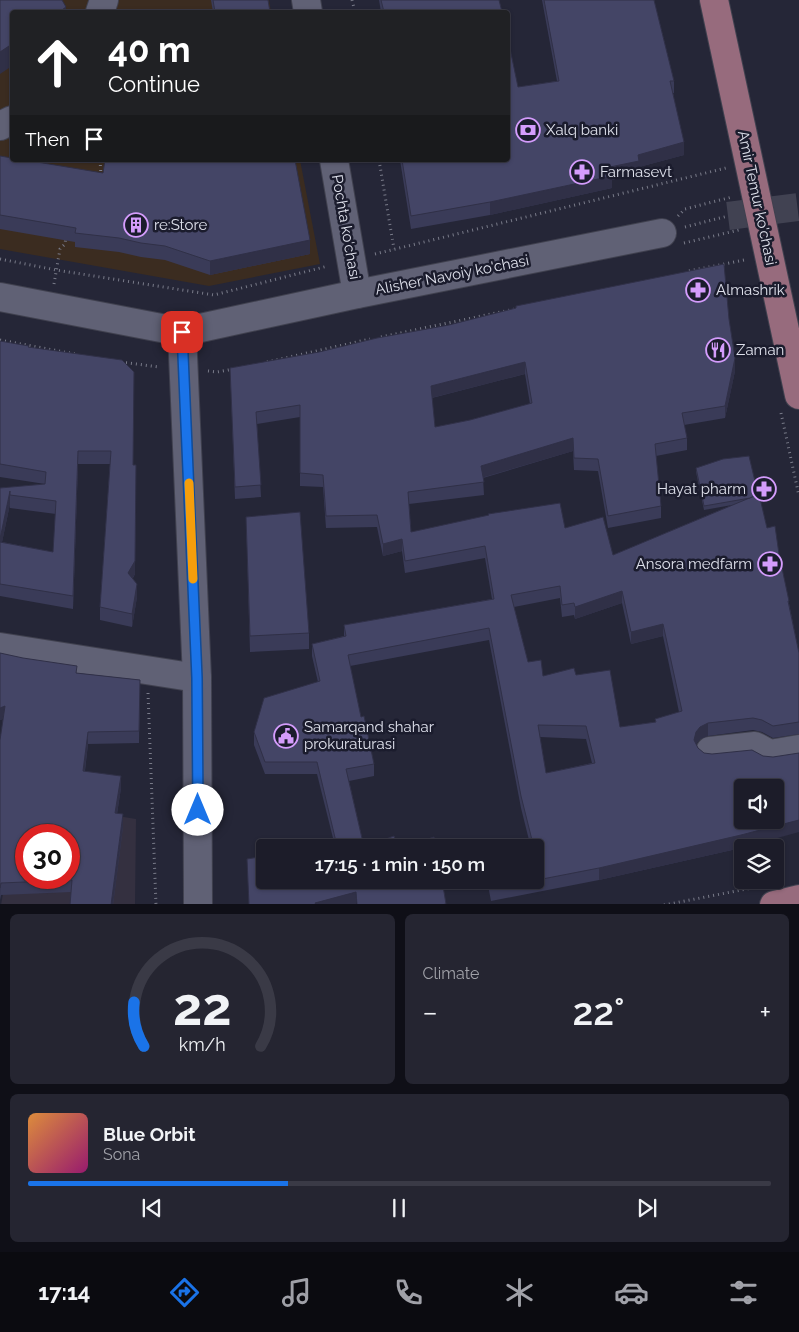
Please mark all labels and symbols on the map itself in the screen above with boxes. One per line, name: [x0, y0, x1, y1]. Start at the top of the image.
bank icon: Xalq banki: [515, 117, 541, 143]
place label: Xalq banki: [546, 121, 618, 139]
street label: Amir Temur ko'chasi: [734, 129, 780, 267]
pharmacy icon: Farmasevt: [569, 159, 595, 185]
place label: Farmasevt: [600, 163, 672, 181]
street label: Pochta ko'chasi: [328, 173, 364, 281]
building icon: re:Store: [123, 212, 149, 238]
place label: re:Store: [154, 216, 207, 234]
street label: Alisher Navoiy ko'chasi: [374, 251, 530, 299]
pharmacy icon: Almashrik: [685, 277, 711, 303]
place label: Almashrik: [716, 281, 785, 299]
pin: [161, 311, 203, 353]
restaurant icon: Zaman: [705, 337, 731, 363]
place label: Zaman: [736, 341, 784, 359]
pharmacy icon: Hayat pharm: [751, 476, 777, 502]
place label: Hayat pharm: [657, 480, 746, 498]
pharmacy icon: Ansora medfarm: [757, 551, 783, 577]
place label: Ansora medfarm: [636, 555, 752, 573]
place label: Samarqand shahar prokuraturasi: [304, 718, 435, 753]
public building icon: Samarqand shahar prokuraturasi: [273, 723, 299, 749]
position arrow: [171, 783, 223, 835]
speed limit sign: 30: [15, 824, 80, 889]

